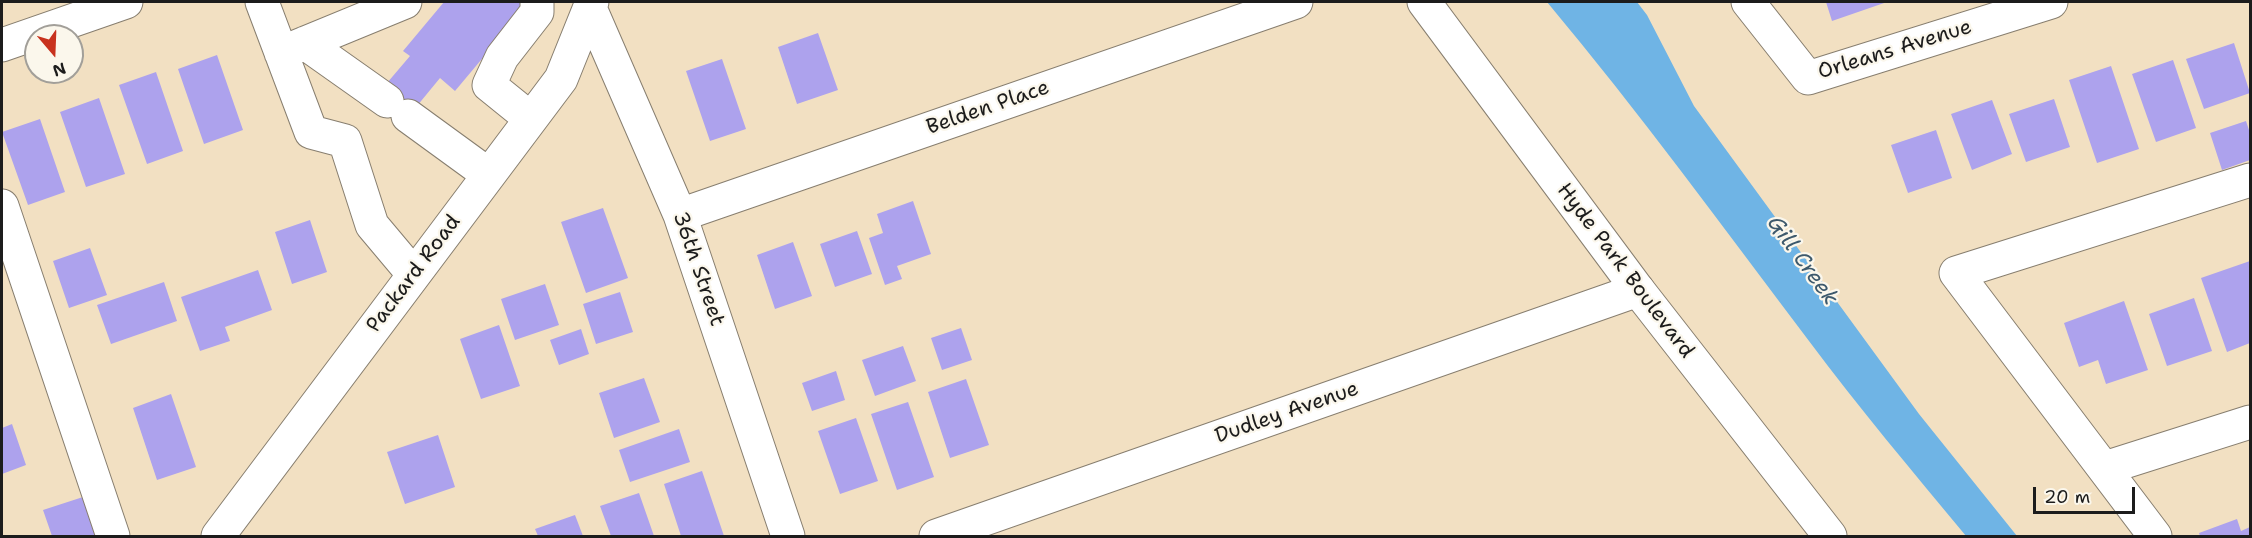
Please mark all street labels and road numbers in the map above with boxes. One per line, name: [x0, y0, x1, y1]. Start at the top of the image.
street label: Orleans Avenue: [1815, 15, 1975, 85]
street label: Belden Place: [923, 75, 1053, 141]
street label: Hyde Park Boulevard: [1551, 179, 1699, 363]
street label: 36th Street: [667, 209, 729, 329]
street label: Packard Road: [362, 210, 466, 338]
street label: Dudley Avenue: [1212, 377, 1362, 449]

